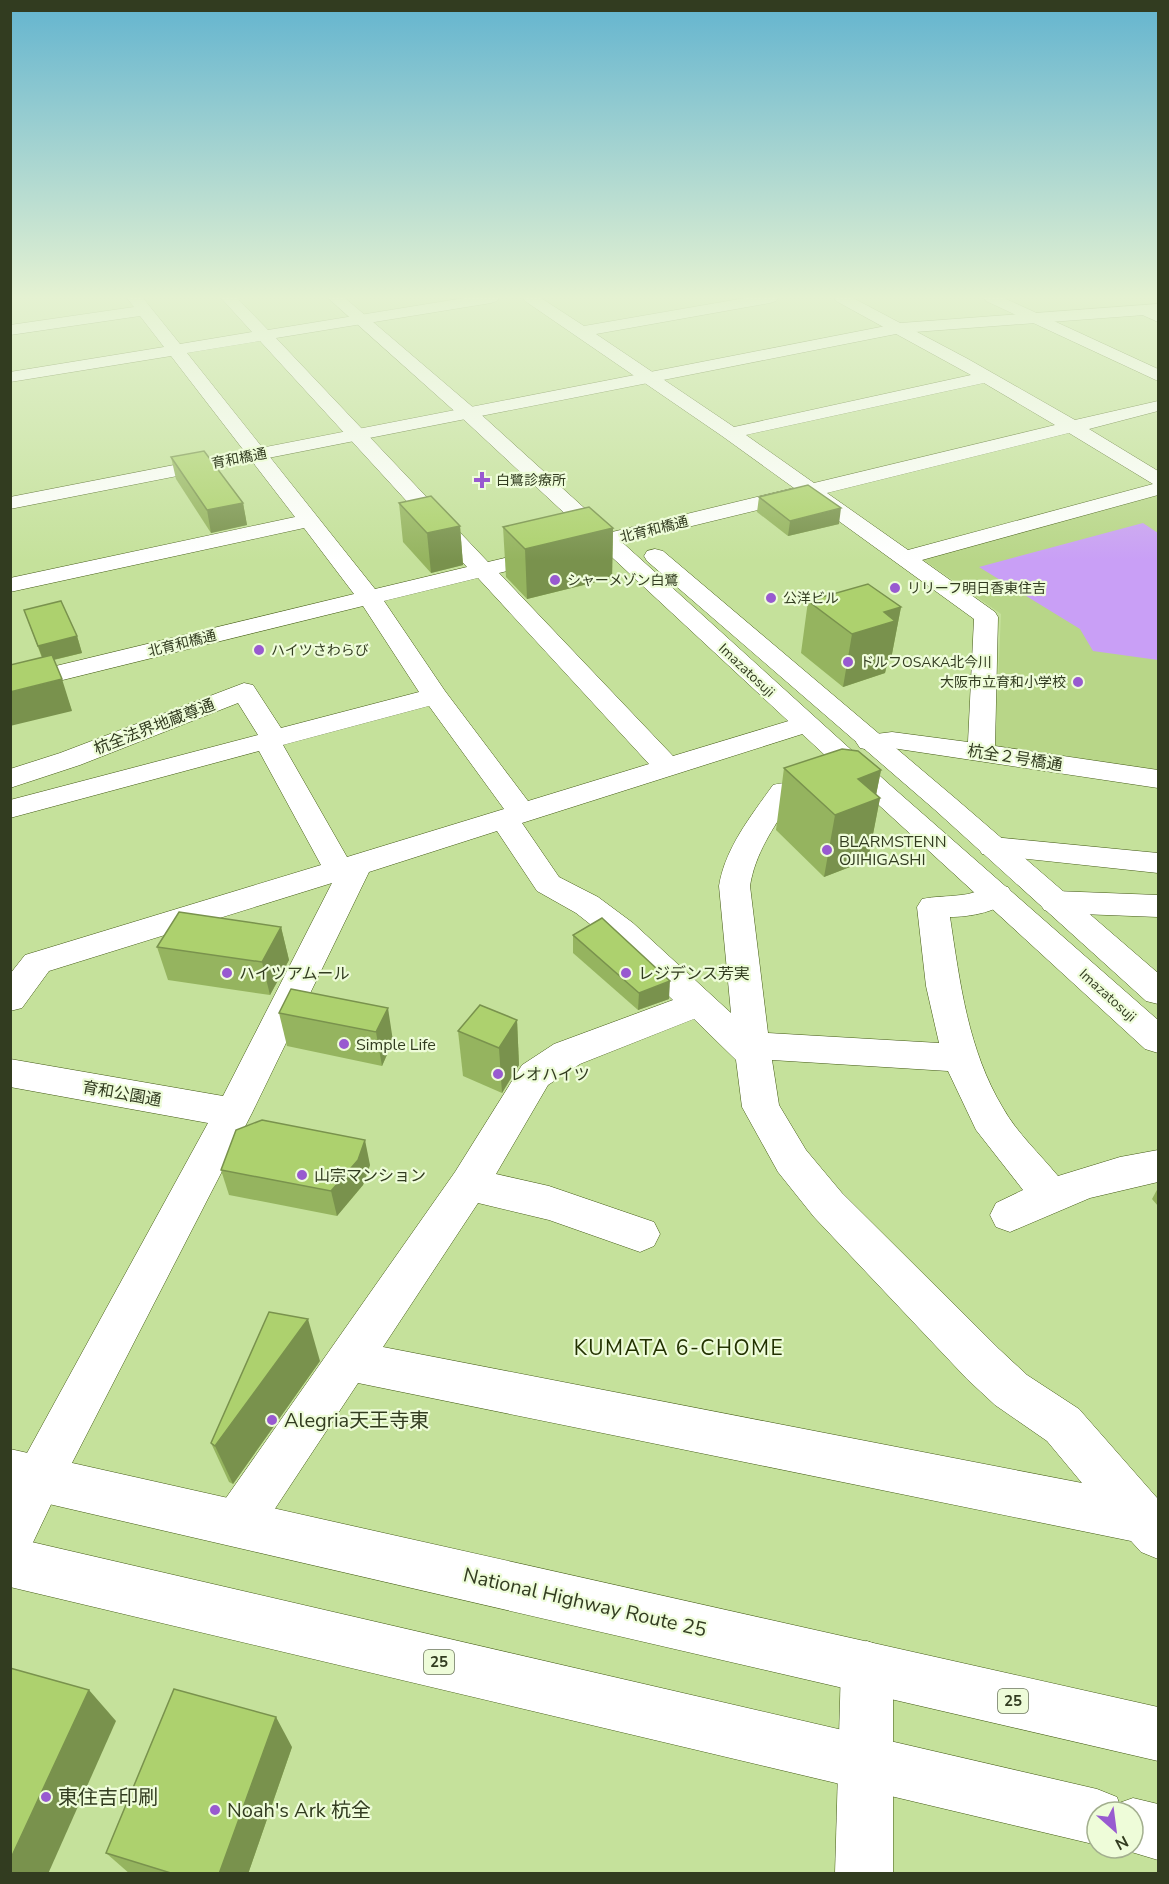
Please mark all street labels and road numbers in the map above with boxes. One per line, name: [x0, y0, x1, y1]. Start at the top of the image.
street label: 育和橋通: [210, 444, 268, 473]
street label: 北育和橋通: [618, 512, 690, 547]
street label: 北育和橋通: [146, 626, 218, 661]
street label: Imazatosuji: [714, 639, 779, 701]
street label: 杭全法界地蔵尊通: [91, 694, 218, 760]
street label: 杭全２号橋通: [966, 740, 1064, 776]
street label: Imazatosuji: [1075, 965, 1140, 1026]
street label: 育和公園通: [81, 1076, 163, 1112]
street label: National Highway Route 25: [461, 1561, 709, 1644]
road number: 25: [424, 1650, 454, 1674]
road number: 25: [998, 1689, 1028, 1713]

